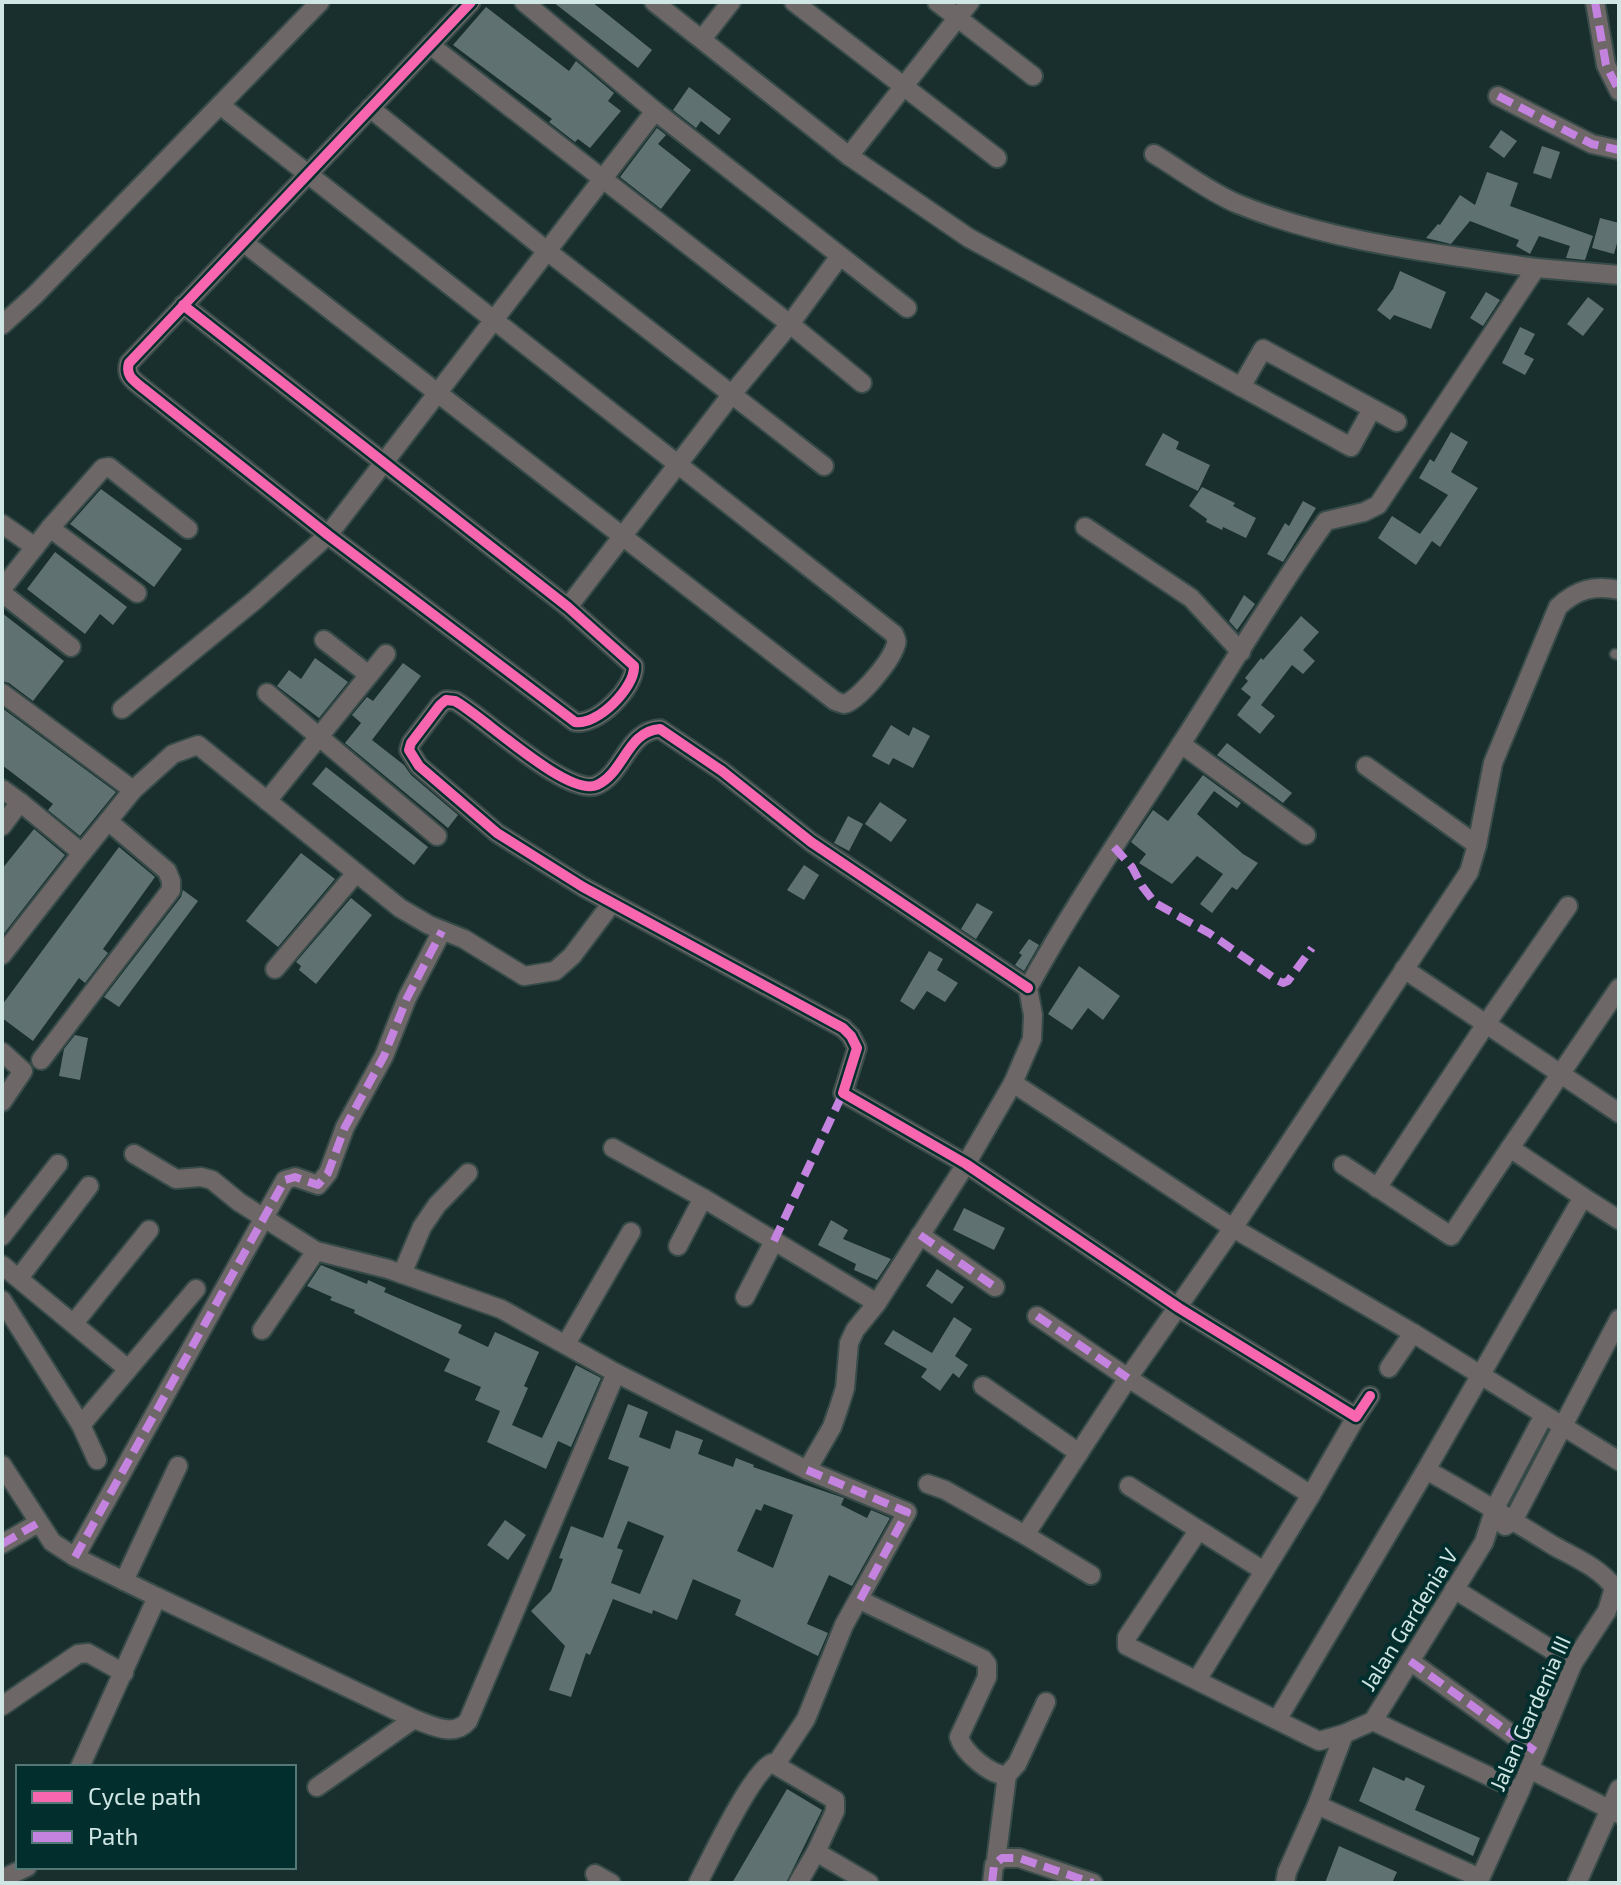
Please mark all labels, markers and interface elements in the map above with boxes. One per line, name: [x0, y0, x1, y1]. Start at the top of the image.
street label: Jalan Gardenia V: [1354, 1543, 1462, 1695]
street label: Jalan Gardenia III: [1483, 1631, 1575, 1795]
legend: [16, 1765, 296, 1869]
text: Cycle path: [88, 1781, 201, 1810]
text: Path: [88, 1821, 138, 1850]

